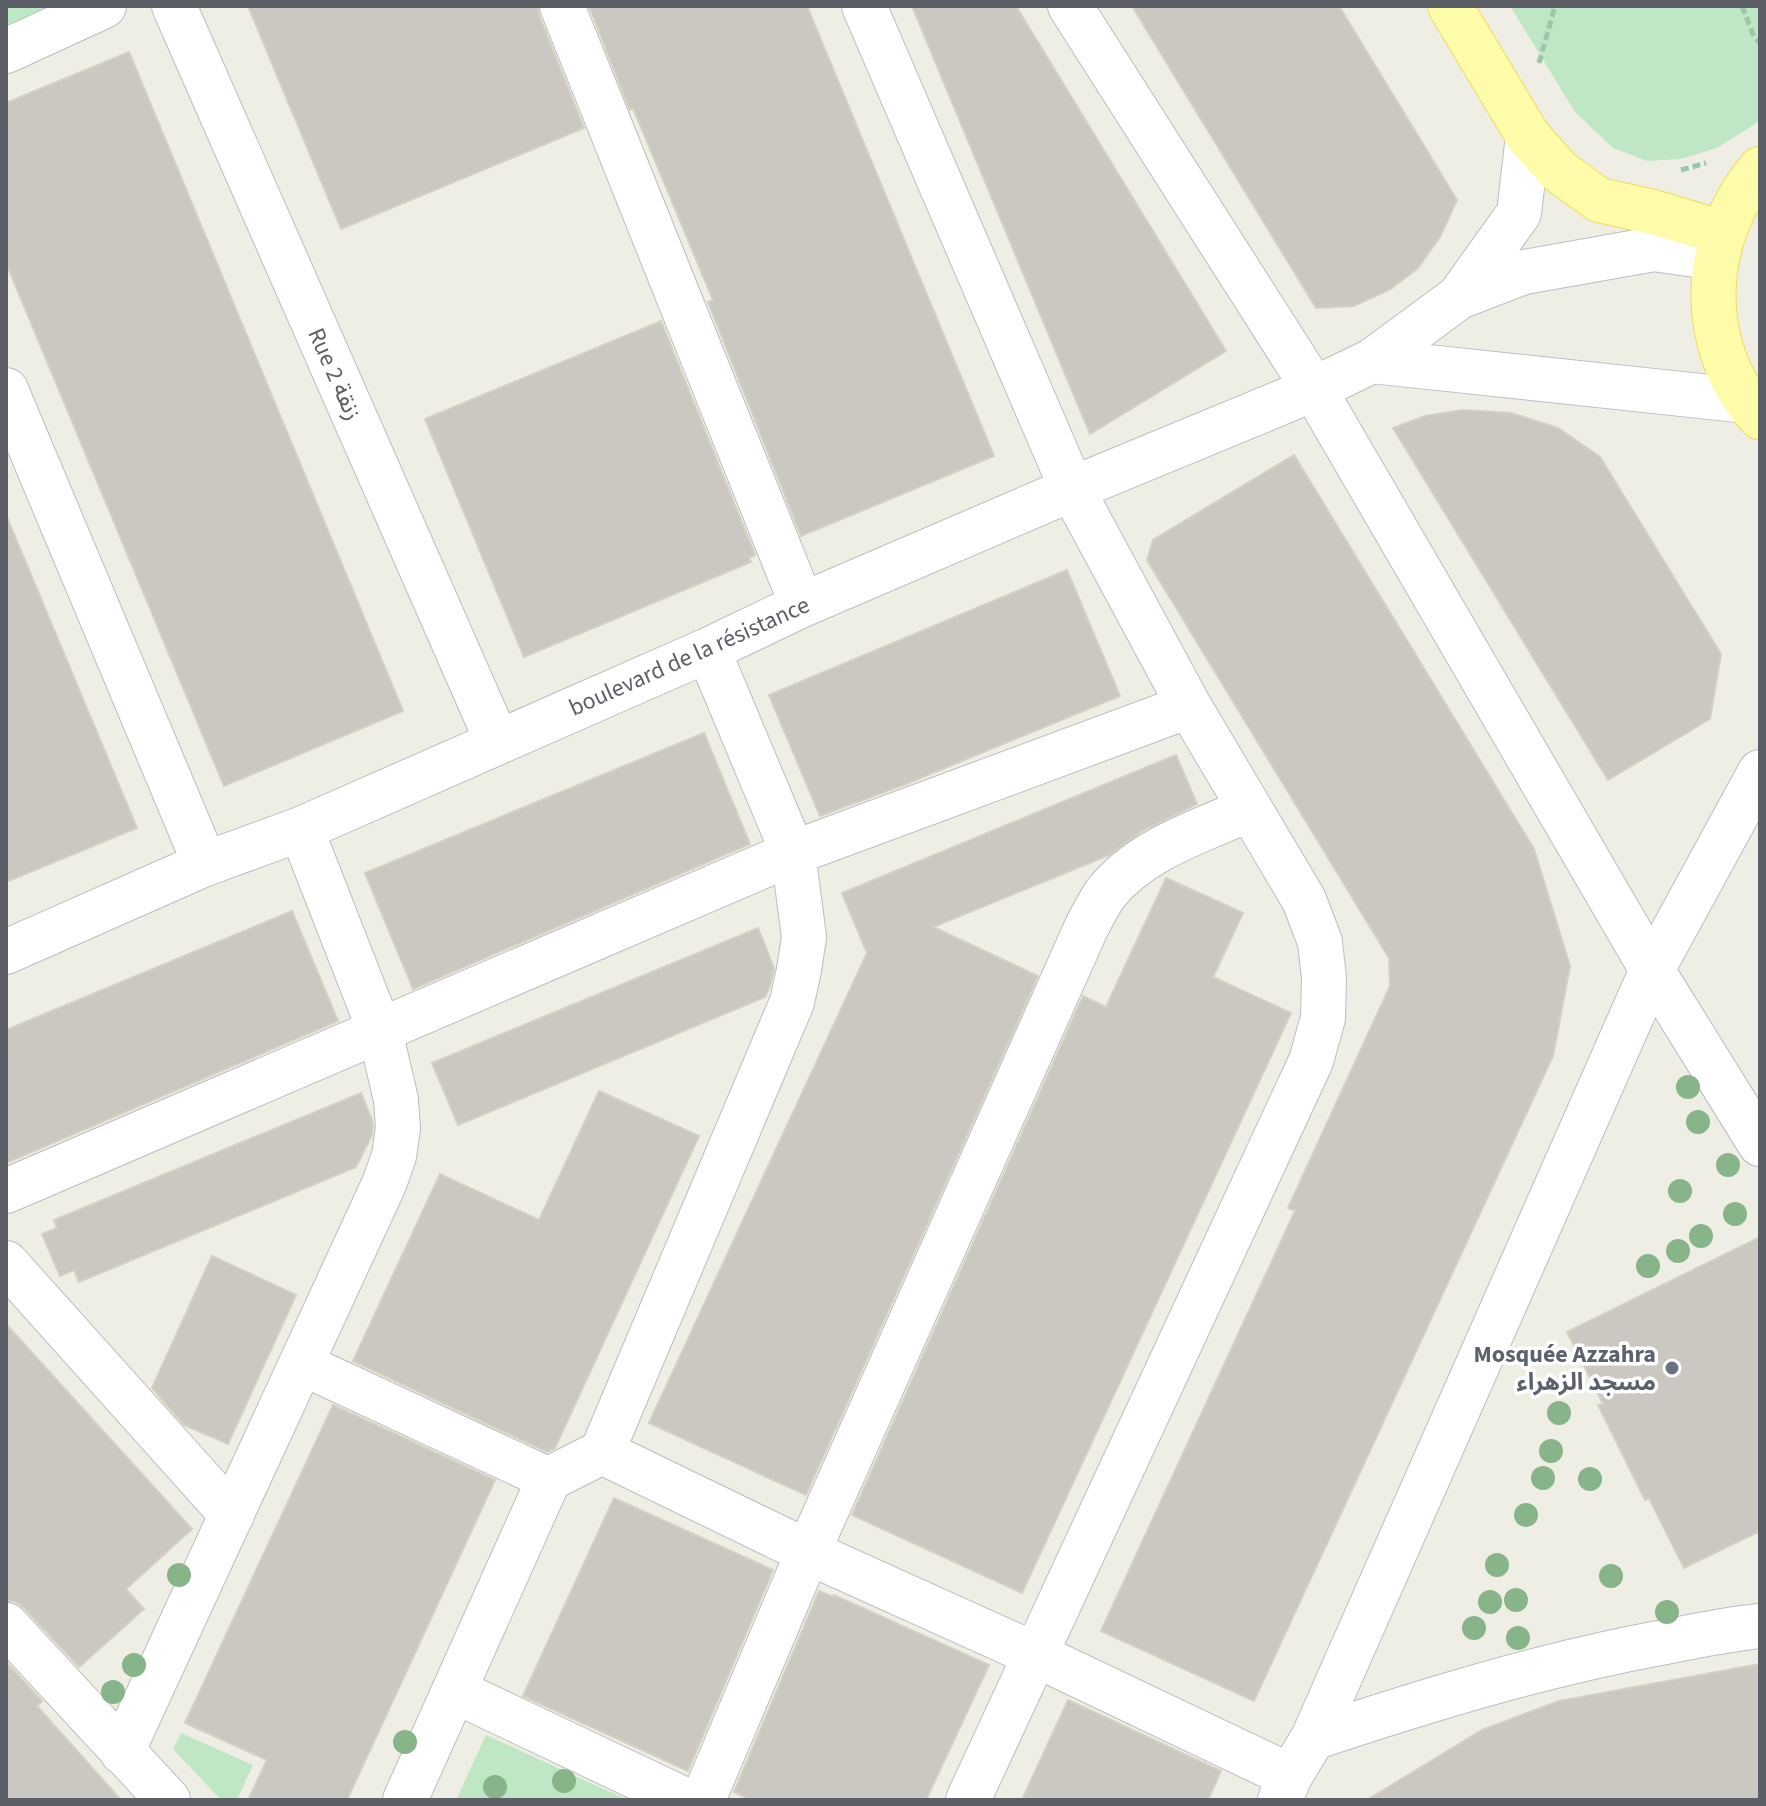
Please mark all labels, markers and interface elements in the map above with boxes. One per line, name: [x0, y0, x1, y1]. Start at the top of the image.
street label: Rue 2 زنقة: [299, 322, 371, 426]
street label: boulevard de la résistance: [563, 588, 815, 725]
place label: Mosquée Azzahra مسجد الزهراء: [1473, 1337, 1656, 1400]
marker: Mosquée Azzahra مسجد الزهراء: [1663, 1359, 1681, 1377]

